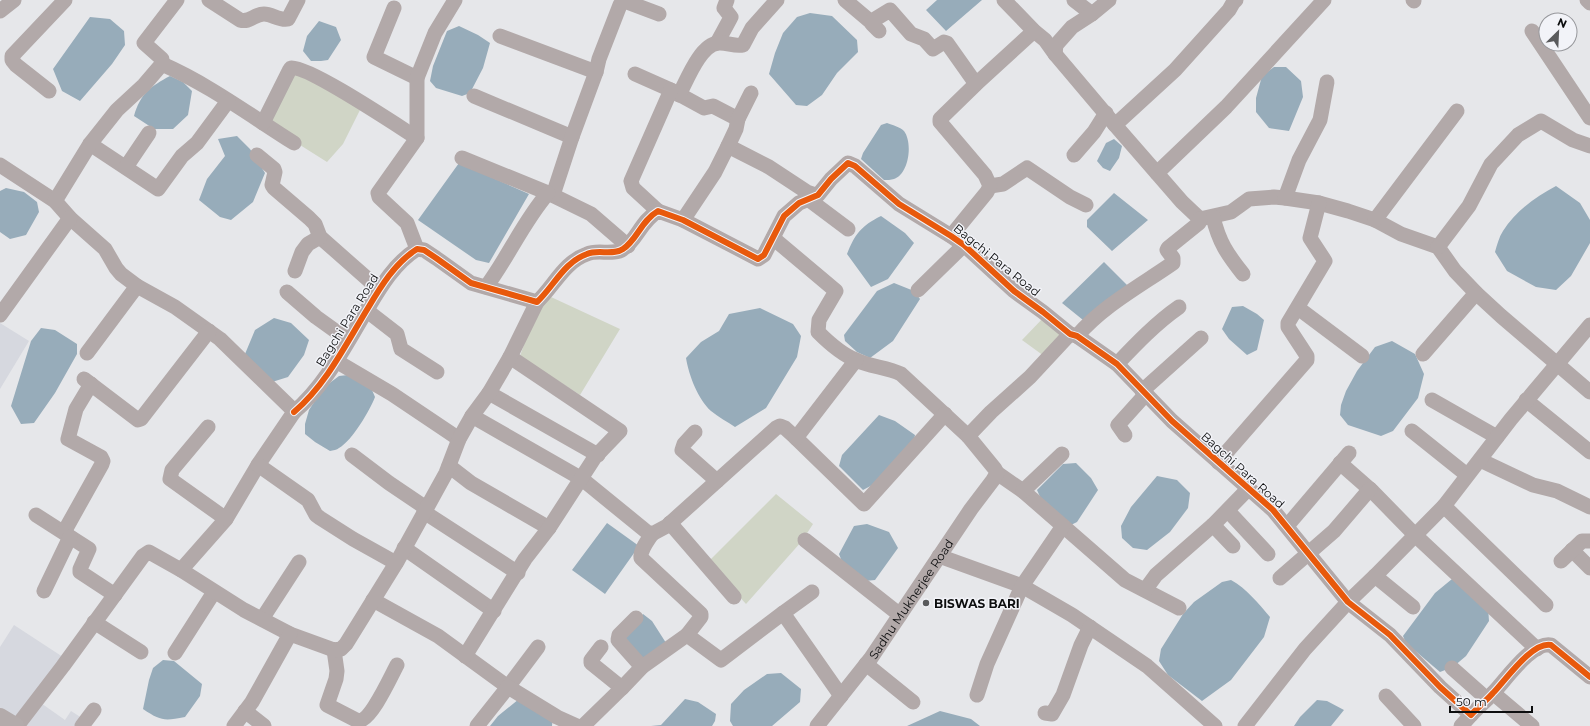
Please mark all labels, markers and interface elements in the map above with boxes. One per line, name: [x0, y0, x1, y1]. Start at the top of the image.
north arrow: [1538, 12, 1578, 52]
text: N: [1555, 15, 1569, 31]
street label: Bagchi Para Road: [951, 221, 1043, 299]
street label: Bagchi Para Road: [312, 271, 382, 369]
street label: Bagchi Para Road: [1198, 429, 1288, 511]
street label: Sadhu Mukherjee Road: [865, 536, 956, 662]
place label: BISWAS BARI: [934, 596, 1020, 611]
marker: BISWAS BARI: [921, 598, 931, 608]
scale bar: [1450, 688, 1532, 714]
text: 50 m: [1456, 694, 1487, 709]

